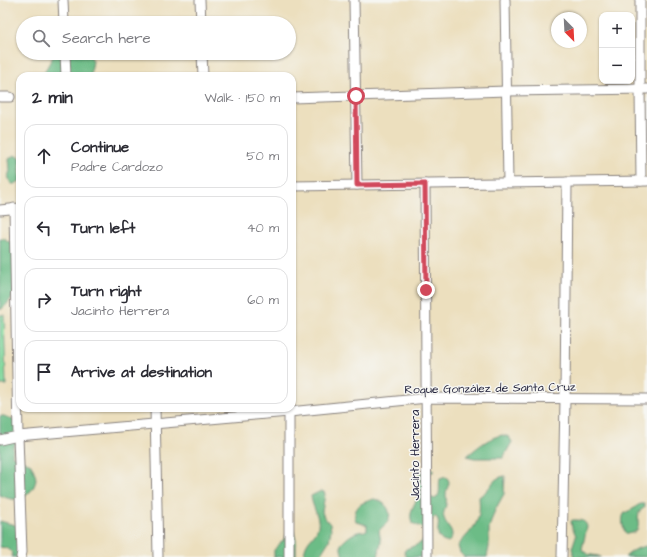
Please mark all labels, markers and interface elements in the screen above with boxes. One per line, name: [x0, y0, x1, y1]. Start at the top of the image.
north arrow: [551, 12, 587, 48]
map controls: [599, 12, 635, 84]
button: +: [599, 12, 635, 48]
search box: [16, 16, 296, 60]
icon: search: [30, 27, 52, 49]
text: Search here: [62, 28, 151, 49]
button: −: [599, 48, 635, 84]
text: 2 min: [32, 86, 73, 110]
route start: [347, 87, 365, 105]
text: Walk · 150 m: [205, 89, 280, 107]
text: Continue: [71, 137, 129, 158]
icon: ahead: [33, 145, 55, 167]
text: 50 m: [246, 147, 279, 165]
text: Padre Cardozo: [71, 158, 163, 176]
icon: left: [33, 217, 55, 239]
text: Turn left: [71, 218, 135, 239]
text: 40 m: [247, 219, 279, 237]
text: Turn right: [71, 281, 142, 302]
route end: [417, 281, 435, 299]
icon: right: [33, 289, 55, 311]
text: 60 m: [247, 291, 279, 309]
text: Jacinto Herrera: [71, 302, 169, 320]
icon: arrive: [33, 361, 55, 383]
text: Arrive at destination: [71, 362, 212, 383]
street label: Roque González de Santa Cruz: [404, 379, 576, 398]
street label: Jacinto Herrera: [407, 410, 424, 500]

